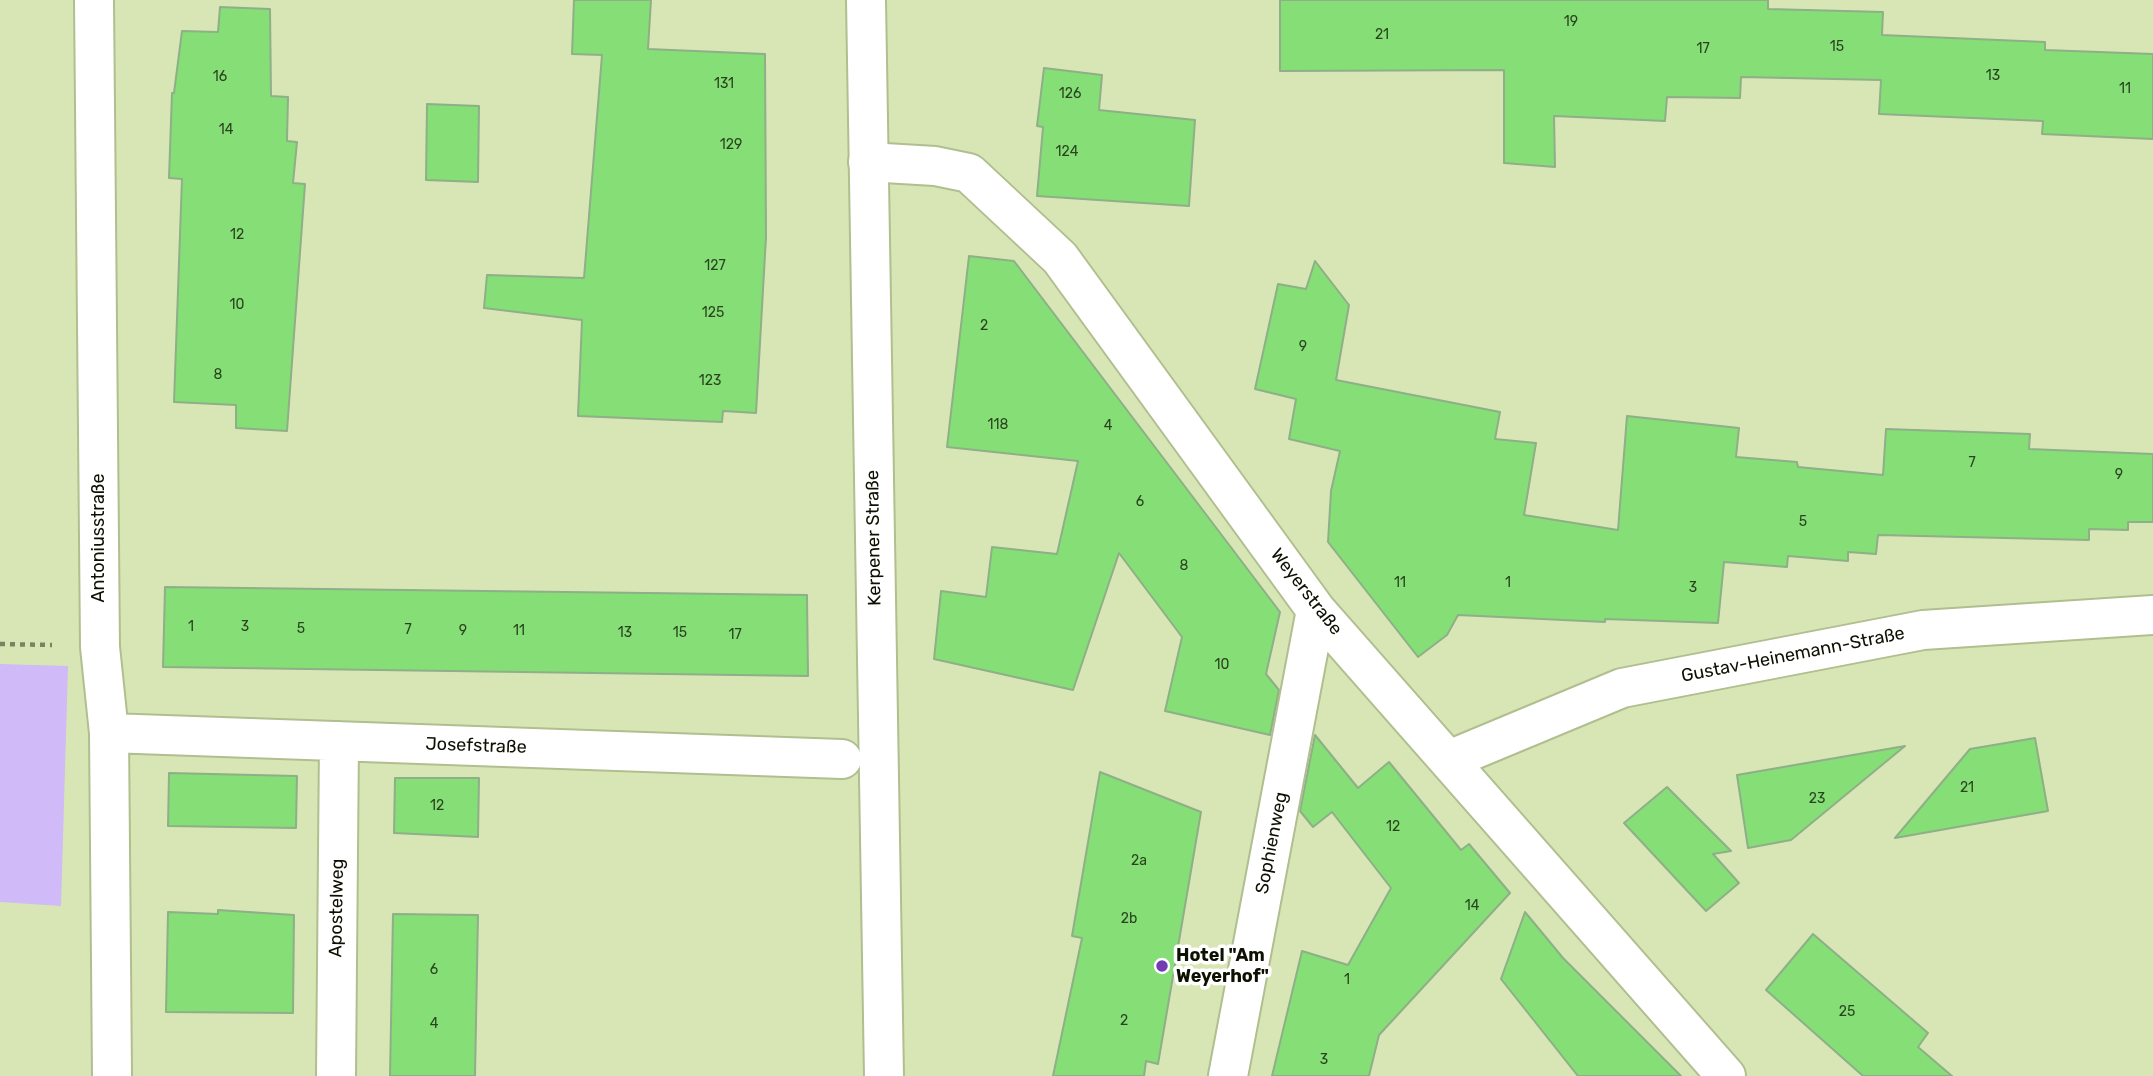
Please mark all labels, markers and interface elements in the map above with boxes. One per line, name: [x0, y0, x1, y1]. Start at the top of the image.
house number: 19: [1564, 14, 1578, 30]
house number: 21: [1375, 27, 1389, 43]
house number: 15: [1830, 39, 1844, 55]
house number: 17: [1696, 41, 1710, 57]
house number: 13: [1986, 68, 2000, 84]
house number: 16: [213, 69, 227, 85]
house number: 131: [714, 76, 734, 92]
house number: 11: [2119, 81, 2131, 97]
house number: 126: [1059, 86, 1081, 102]
house number: 14: [219, 122, 233, 138]
house number: 129: [720, 137, 742, 153]
house number: 124: [1056, 144, 1078, 160]
house number: 12: [230, 227, 244, 243]
house number: 127: [704, 258, 726, 274]
house number: 10: [230, 297, 244, 313]
house number: 125: [702, 305, 724, 321]
house number: 2: [980, 318, 988, 334]
house number: 9: [1299, 339, 1307, 355]
house number: 8: [214, 367, 222, 383]
house number: 123: [699, 373, 721, 389]
house number: 118: [988, 417, 1008, 433]
house number: 4: [1104, 418, 1112, 434]
house number: 7: [1968, 455, 1976, 471]
house number: 9: [2115, 467, 2123, 483]
street label: Kerpener Straße: [862, 470, 886, 606]
street label: Antoniusstraße: [88, 473, 110, 603]
house number: 6: [1136, 494, 1144, 510]
house number: 5: [1799, 514, 1807, 530]
street label: Weyerstraße: [1266, 544, 1346, 640]
house number: 8: [1180, 558, 1188, 574]
house number: 11: [1394, 575, 1406, 591]
house number: 1: [1505, 575, 1511, 591]
house number: 3: [1689, 580, 1697, 596]
house number: 1: [188, 619, 194, 635]
house number: 3: [241, 619, 249, 635]
house number: 5: [297, 621, 305, 637]
house number: 7: [404, 622, 412, 638]
house number: 9: [459, 623, 467, 639]
house number: 11: [513, 623, 525, 639]
street label: Gustav-Heinemann-Straße: [1679, 623, 1907, 687]
house number: 13: [618, 625, 632, 641]
house number: 15: [673, 625, 687, 641]
house number: 17: [728, 627, 742, 643]
house number: 10: [1215, 657, 1229, 673]
street label: Josefstraße: [425, 733, 527, 759]
house number: 21: [1960, 780, 1974, 796]
street label: Sophienweg: [1252, 790, 1292, 896]
house number: 23: [1809, 791, 1825, 807]
house number: 12: [430, 798, 444, 814]
house number: 12: [1386, 819, 1400, 835]
house number: 2a: [1131, 853, 1147, 869]
street label: Apostelweg: [325, 858, 349, 958]
house number: 14: [1465, 898, 1479, 914]
house number: 2b: [1121, 911, 1137, 927]
place label: Hotel "Am Weyerhof": [1176, 945, 1269, 988]
marker: Hotel "Am Weyerhof": [1154, 958, 1170, 974]
house number: 6: [430, 962, 438, 978]
house number: 1: [1344, 972, 1350, 988]
house number: 25: [1839, 1004, 1855, 1020]
house number: 2: [1120, 1013, 1128, 1029]
house number: 4: [430, 1016, 438, 1032]
house number: 3: [1320, 1052, 1328, 1068]

